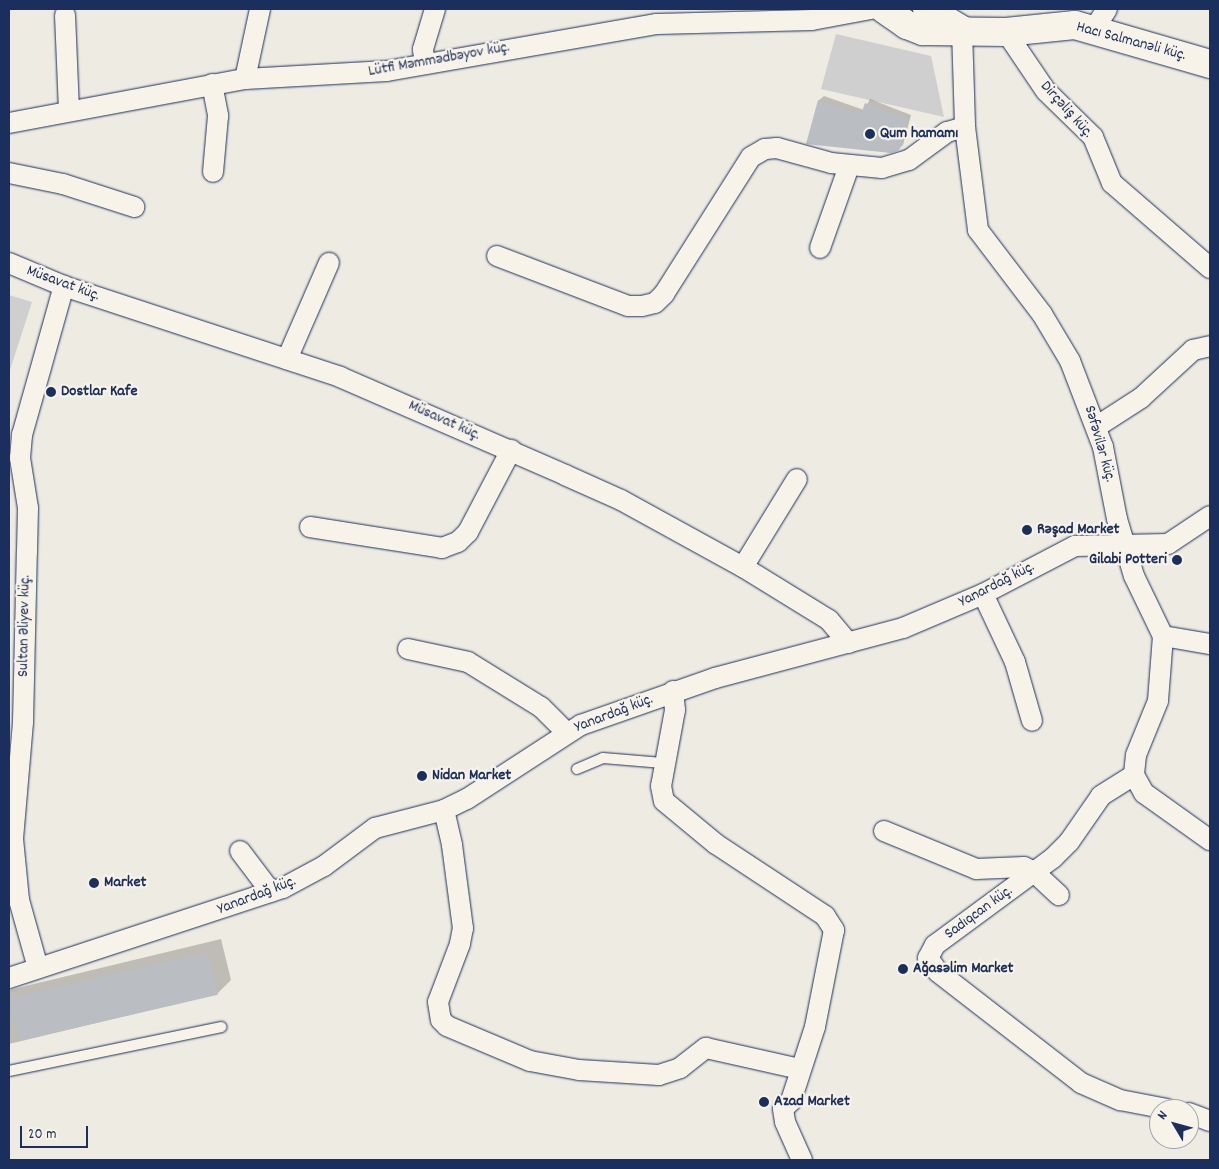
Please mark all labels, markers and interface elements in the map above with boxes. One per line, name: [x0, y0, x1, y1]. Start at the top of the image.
street label: Hacı Salmanəli küç.: [1074, 18, 1188, 66]
street label: Lütfi Məmmədbəyov küç.: [367, 38, 511, 82]
street label: Dirçəliş küç.: [1035, 77, 1097, 143]
place label: Qum hamamı: [880, 124, 958, 144]
marker: Qum hamamı: [864, 128, 876, 140]
street label: Müsavat küç.: [24, 262, 102, 306]
place label: Dostlar Kafe: [61, 382, 137, 402]
marker: Dostlar Kafe: [45, 386, 57, 398]
street label: Müsavat küç.: [405, 397, 483, 445]
street label: Səfəvilər küç.: [1079, 404, 1119, 484]
place label: Rəşad Market: [1037, 520, 1120, 540]
marker: Rəşad Market: [1021, 524, 1033, 536]
place label: Gilabi Potteri: [1089, 550, 1167, 570]
marker: Gilabi Potteri: [1171, 554, 1183, 566]
street label: Yanardağ küç.: [956, 558, 1038, 612]
street label: Sultan Əliyev küç.: [15, 575, 35, 677]
street label: Yanardağ küç.: [572, 690, 656, 738]
place label: Nidan Market: [432, 766, 511, 786]
marker: Nidan Market: [416, 770, 428, 782]
street label: Yanardağ küç.: [215, 872, 299, 920]
place label: Market: [104, 873, 146, 893]
marker: Market: [88, 877, 100, 889]
street label: Sadıqcan küç.: [941, 882, 1017, 944]
place label: Ağasəlim Market: [913, 959, 1014, 979]
marker: Ağasəlim Market: [897, 963, 909, 975]
place label: Azad Market: [774, 1092, 850, 1112]
marker: Azad Market: [758, 1096, 770, 1108]
north arrow: [1149, 1099, 1199, 1149]
text: N: [1153, 1107, 1173, 1124]
scale bar: [22, 1116, 90, 1148]
text: 20 m: [28, 1124, 56, 1146]

